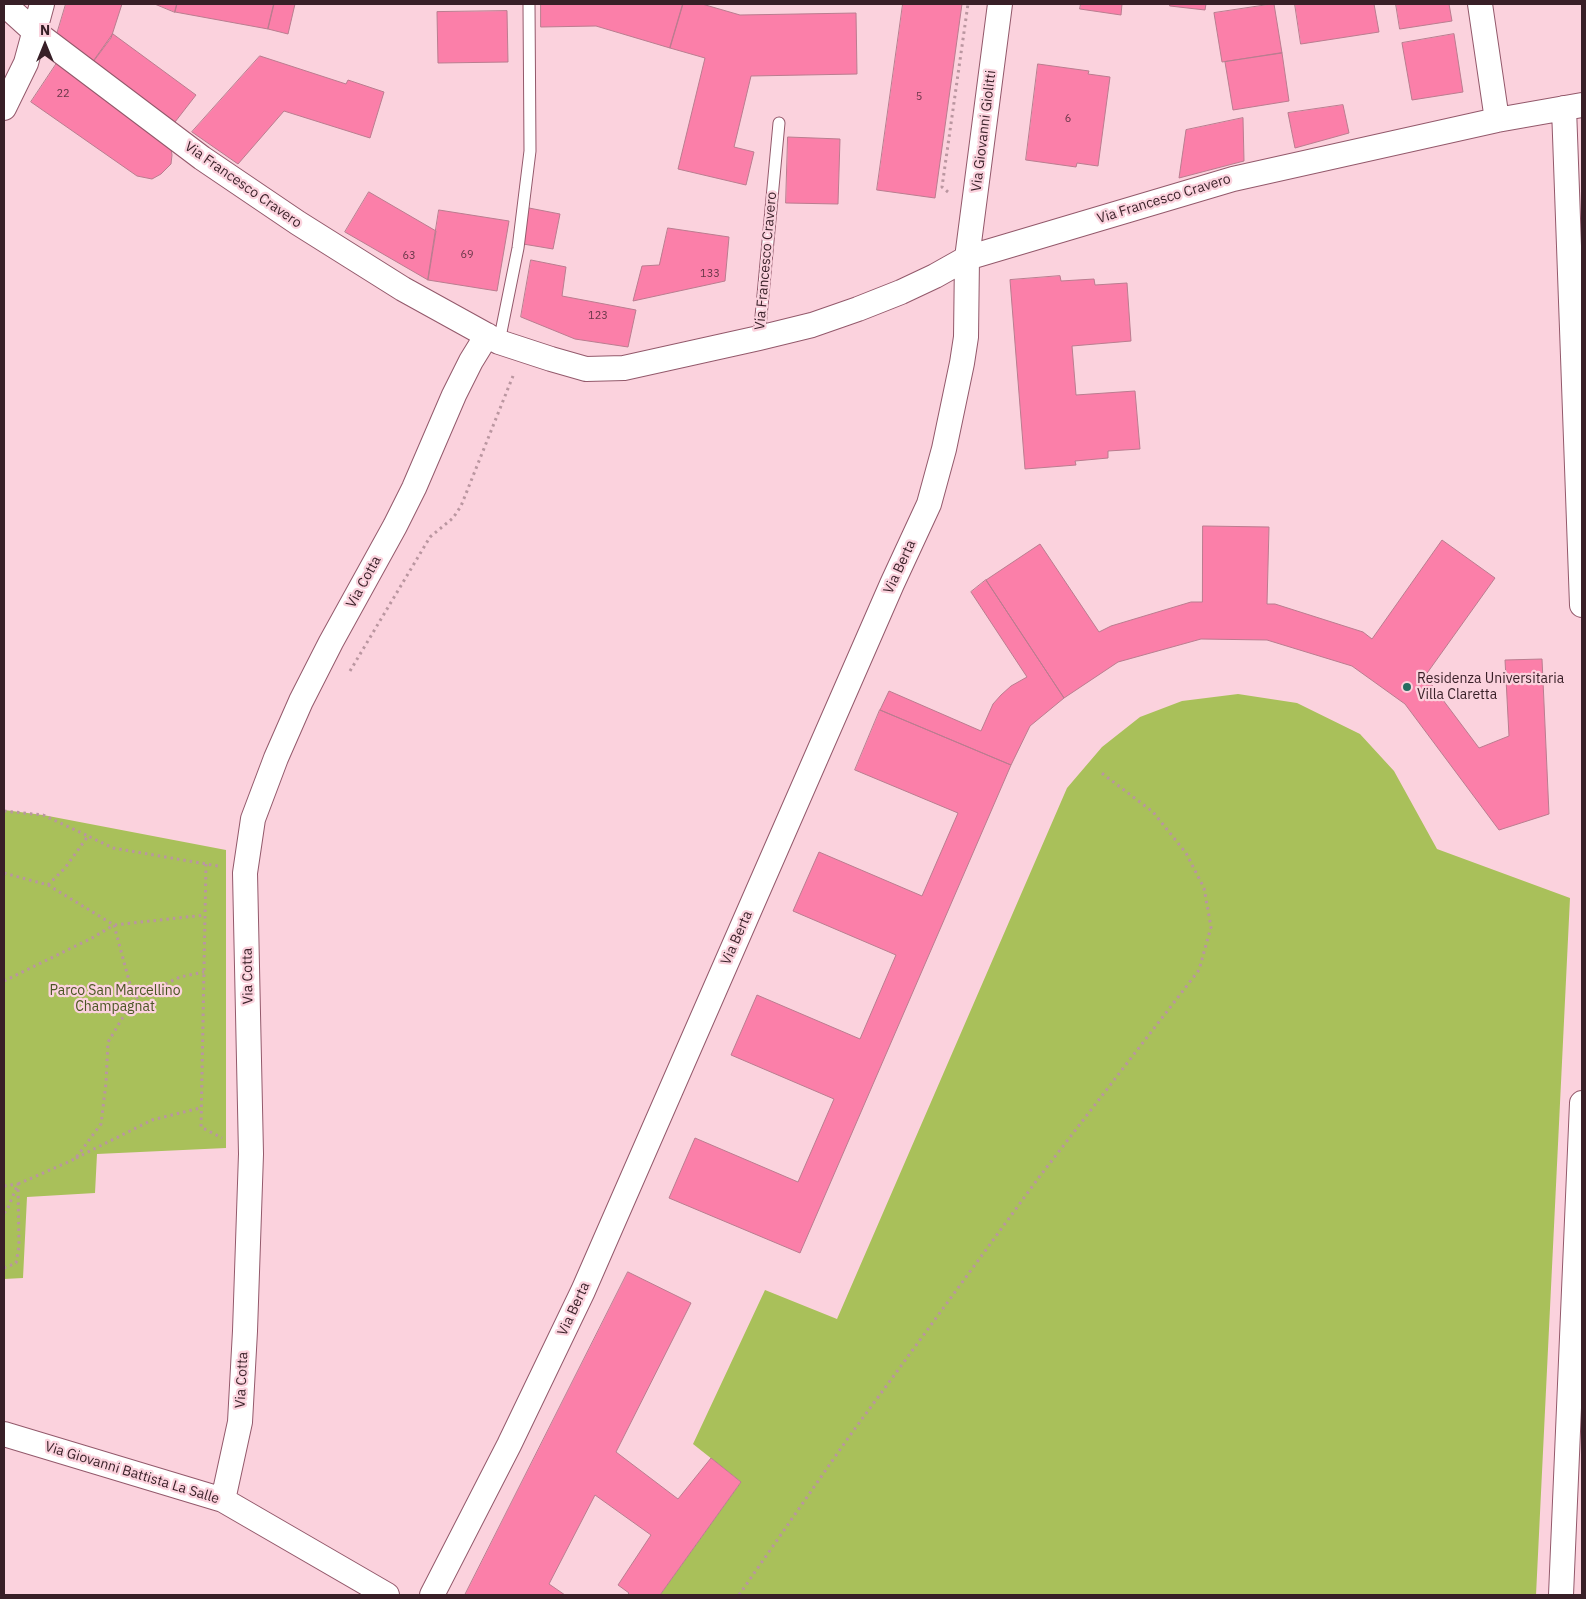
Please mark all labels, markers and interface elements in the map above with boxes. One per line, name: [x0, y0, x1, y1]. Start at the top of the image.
north arrow: [20, 20, 70, 70]
text: N: [40, 21, 50, 39]
street label: Via Giovanni Giolitti: [968, 69, 1000, 193]
house number: 22: [56, 87, 70, 101]
house number: 5: [916, 90, 922, 104]
house number: 6: [1065, 112, 1071, 126]
street label: Via Francesco Cravero: [181, 138, 305, 232]
street label: Via Francesco Cravero: [1095, 171, 1233, 227]
street label: Via Francesco Cravero: [752, 191, 780, 331]
house number: 69: [460, 248, 474, 262]
house number: 63: [402, 249, 416, 263]
house number: 133: [700, 267, 720, 281]
house number: 123: [588, 309, 608, 323]
street label: Via Berta: [880, 538, 920, 596]
street label: Via Cotta: [343, 553, 385, 611]
place label: Residenza Universitaria Villa Claretta: [1417, 671, 1564, 704]
marker: Residenza Universitaria Villa Claretta: [1401, 681, 1413, 693]
street label: Via Berta: [718, 908, 756, 968]
street label: Via Cotta: [239, 948, 257, 1004]
park label: Parco San Marcellino Champagnat: [49, 983, 181, 1016]
street label: Via Berta: [554, 1280, 594, 1338]
street label: Via Cotta: [232, 1351, 252, 1409]
street label: Via Giovanni Battista La Salle: [43, 1438, 221, 1508]

